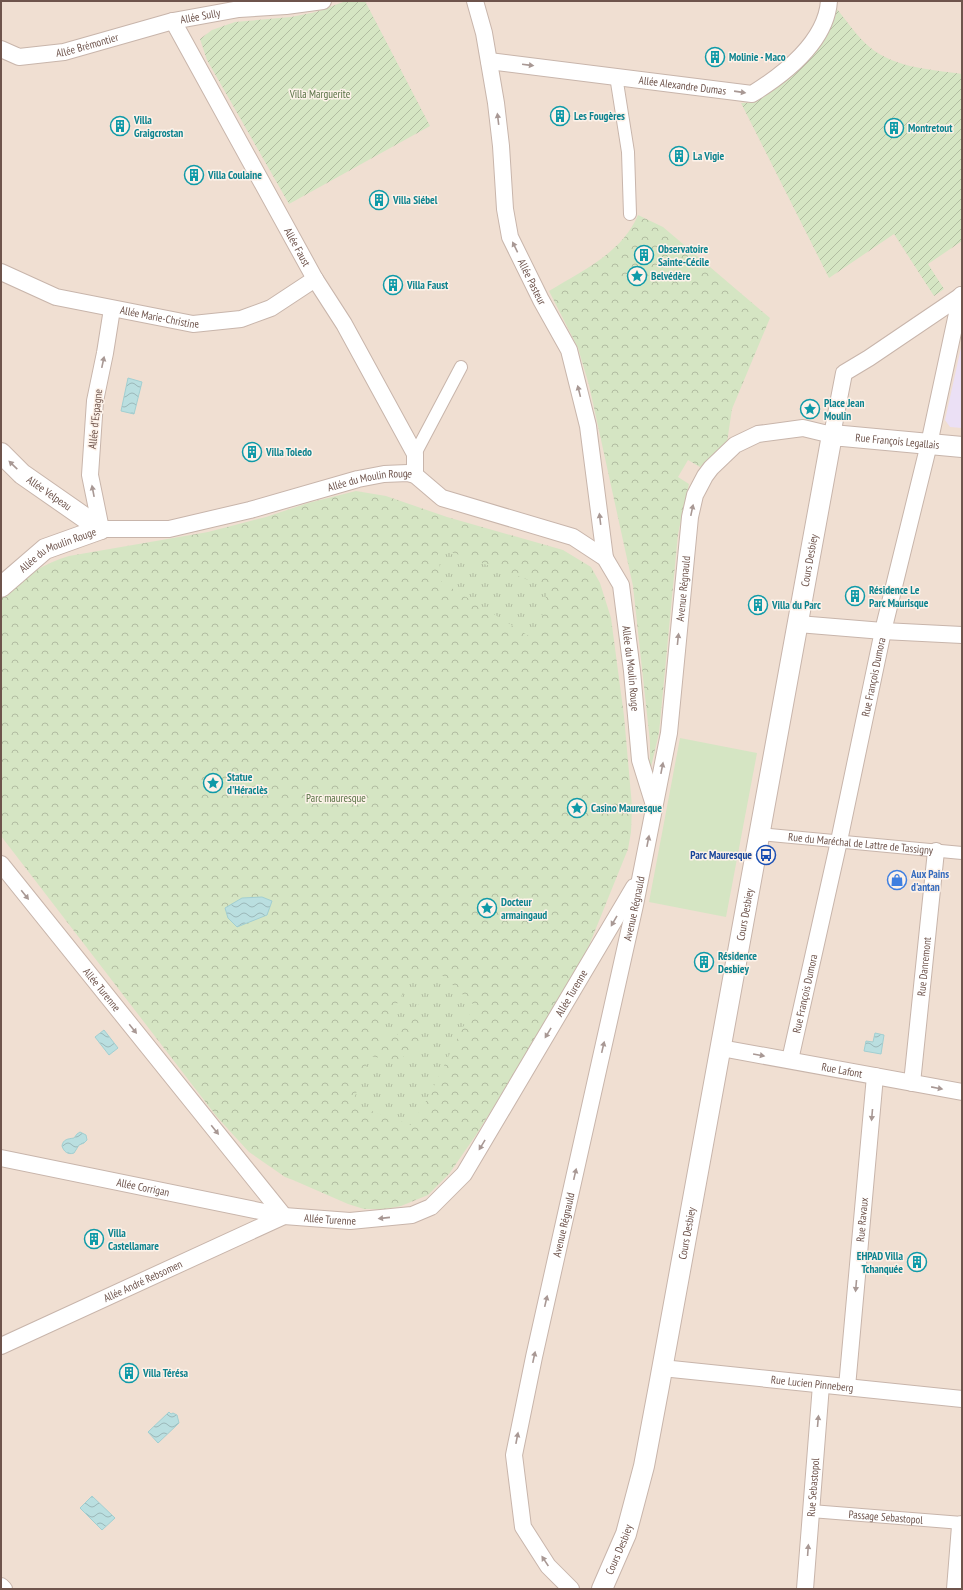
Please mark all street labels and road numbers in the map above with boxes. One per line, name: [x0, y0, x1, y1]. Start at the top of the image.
street label: Allée Sully: [179, 5, 222, 27]
street label: Allée Brémontier: [55, 30, 120, 60]
street label: Allée Alexandre Dumas: [638, 73, 727, 98]
street label: Allée Faust: [281, 225, 314, 269]
street label: Allée Pasteur: [515, 256, 549, 307]
street label: Allée Marie-Christine: [119, 303, 200, 331]
street label: Allée d'Espagne: [85, 388, 105, 450]
street label: Rue François Legallais: [855, 430, 940, 452]
street label: Allée du Moulin Rouge: [326, 466, 414, 494]
street label: Allée Velpeau: [24, 473, 75, 514]
street label: Allée du Moulin Rouge: [16, 524, 99, 575]
street label: Cours Desbiey: [798, 532, 821, 588]
street label: Avenue Régnauld: [673, 555, 693, 622]
street label: Allée du Moulin Rouge: [619, 625, 643, 712]
street label: Rue François Dumora: [858, 636, 888, 718]
street label: Rue du Maréchal de Lattre de Tassigny: [787, 830, 935, 857]
street label: Avenue Régnauld: [620, 875, 648, 942]
street label: Cours Desbiey: [733, 886, 757, 942]
street label: Rue Danremont: [914, 936, 934, 997]
street label: Rue François Dumora: [789, 953, 820, 1035]
street label: Allée Turenne: [80, 965, 124, 1014]
street label: Allée Turenne: [552, 967, 591, 1019]
street label: Rue Lafont: [820, 1060, 864, 1081]
street label: Allée Corrigan: [115, 1175, 171, 1199]
street label: Avenue Régnauld: [550, 1191, 578, 1258]
street label: Rue Ravaux: [853, 1196, 871, 1243]
street label: Cours Desbiey: [675, 1205, 699, 1261]
street label: Allée Turenne: [304, 1211, 357, 1228]
street label: Allée André Rebsomen: [101, 1257, 185, 1305]
street label: Rue Lucien Pinneberg: [770, 1372, 854, 1395]
street label: Rue Sebastopol: [804, 1457, 822, 1517]
street label: Passage Sebastopol: [848, 1507, 924, 1527]
street label: Cours Desbiey: [602, 1522, 635, 1577]

